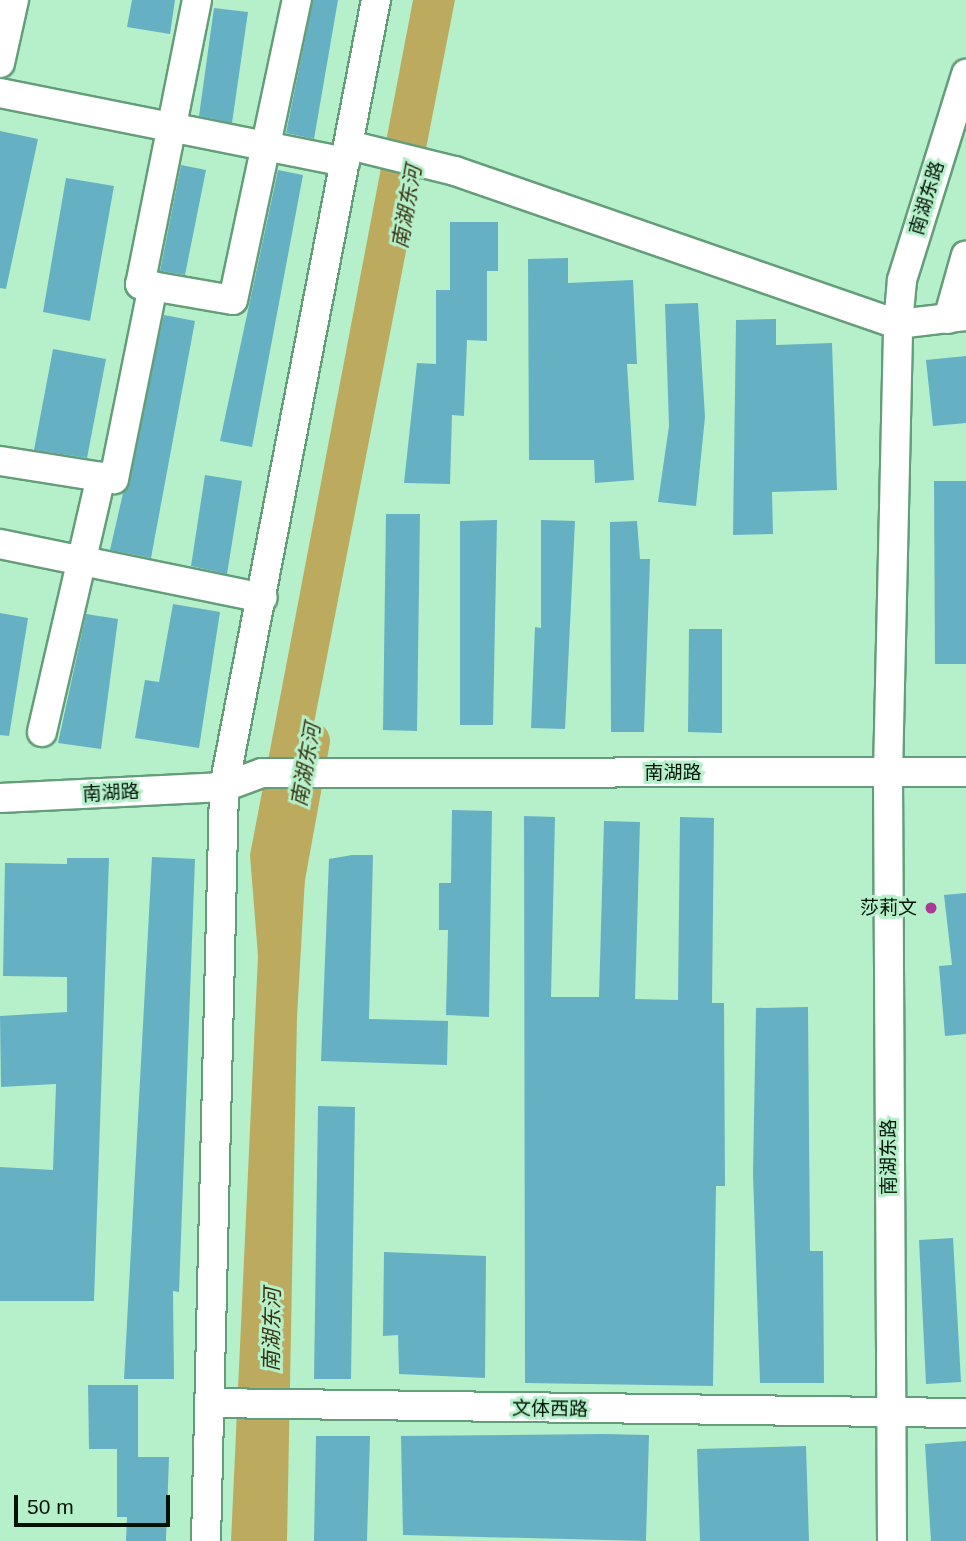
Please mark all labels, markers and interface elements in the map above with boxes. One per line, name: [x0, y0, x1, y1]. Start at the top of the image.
street label: 南湖东路: [905, 158, 949, 238]
water label: 南湖东河: [387, 163, 427, 251]
water label: 南湖东河: [286, 721, 326, 809]
street label: 南湖路: [645, 762, 701, 784]
street label: 南湖路: [82, 780, 140, 806]
place label: 莎莉文: [860, 897, 917, 919]
marker: 莎莉文: [923, 900, 939, 916]
street label: 南湖东路: [878, 1119, 900, 1195]
water label: 南湖东河: [259, 1288, 285, 1372]
street label: 文体西路: [512, 1397, 588, 1421]
scale bar: [18, 1482, 173, 1526]
text: 50 m: [27, 1495, 74, 1518]

